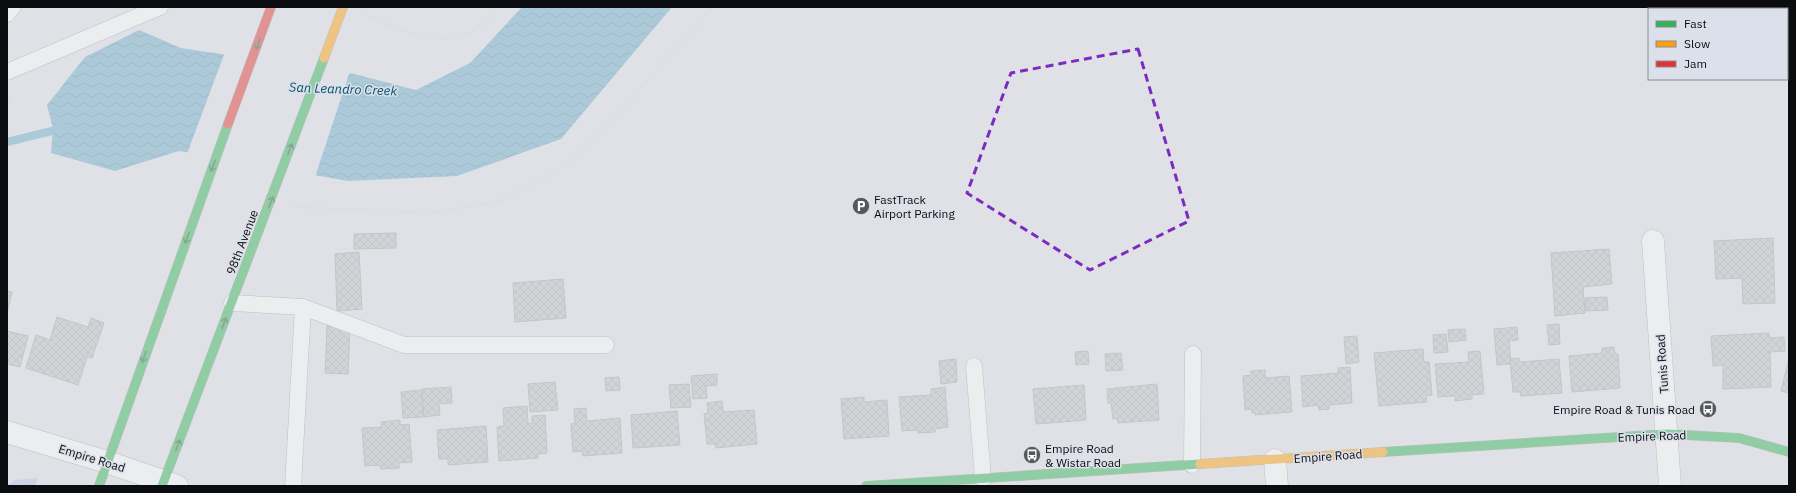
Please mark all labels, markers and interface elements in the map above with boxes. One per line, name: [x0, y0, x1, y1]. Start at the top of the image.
legend: [1648, 8, 1788, 80]
text: Fast: [1684, 16, 1707, 31]
text: Slow: [1684, 36, 1710, 51]
one-way arrow: [254, 37, 261, 50]
text: Jam: [1684, 56, 1707, 71]
water label: San Leandro Creek: [289, 79, 398, 99]
one-way arrow: [287, 144, 295, 156]
one-way arrow: [209, 159, 217, 171]
place label: FastTrack Airport Parking: [874, 192, 955, 221]
one-way arrow: [267, 196, 275, 208]
parking icon: FastTrack Airport Parking: [851, 196, 871, 216]
street label: 98th Avenue: [223, 207, 261, 277]
one-way arrow: [183, 231, 190, 244]
one-way arrow: [221, 318, 229, 330]
street label: Tunis Road: [1652, 334, 1672, 394]
one-way arrow: [140, 350, 147, 363]
bus stop icon: Empire Road & Tunis Road: [1698, 399, 1718, 419]
place label: Empire Road & Tunis Road: [1553, 402, 1695, 417]
street label: Empire Road: [1617, 427, 1687, 445]
one-way arrow: [174, 439, 182, 451]
street label: Empire Road: [57, 441, 127, 475]
place label: Empire Road & Wistar Road: [1045, 441, 1121, 470]
bus stop icon: Empire Road & Wistar Road: [1022, 445, 1042, 465]
street label: Empire Road: [1293, 446, 1363, 466]

